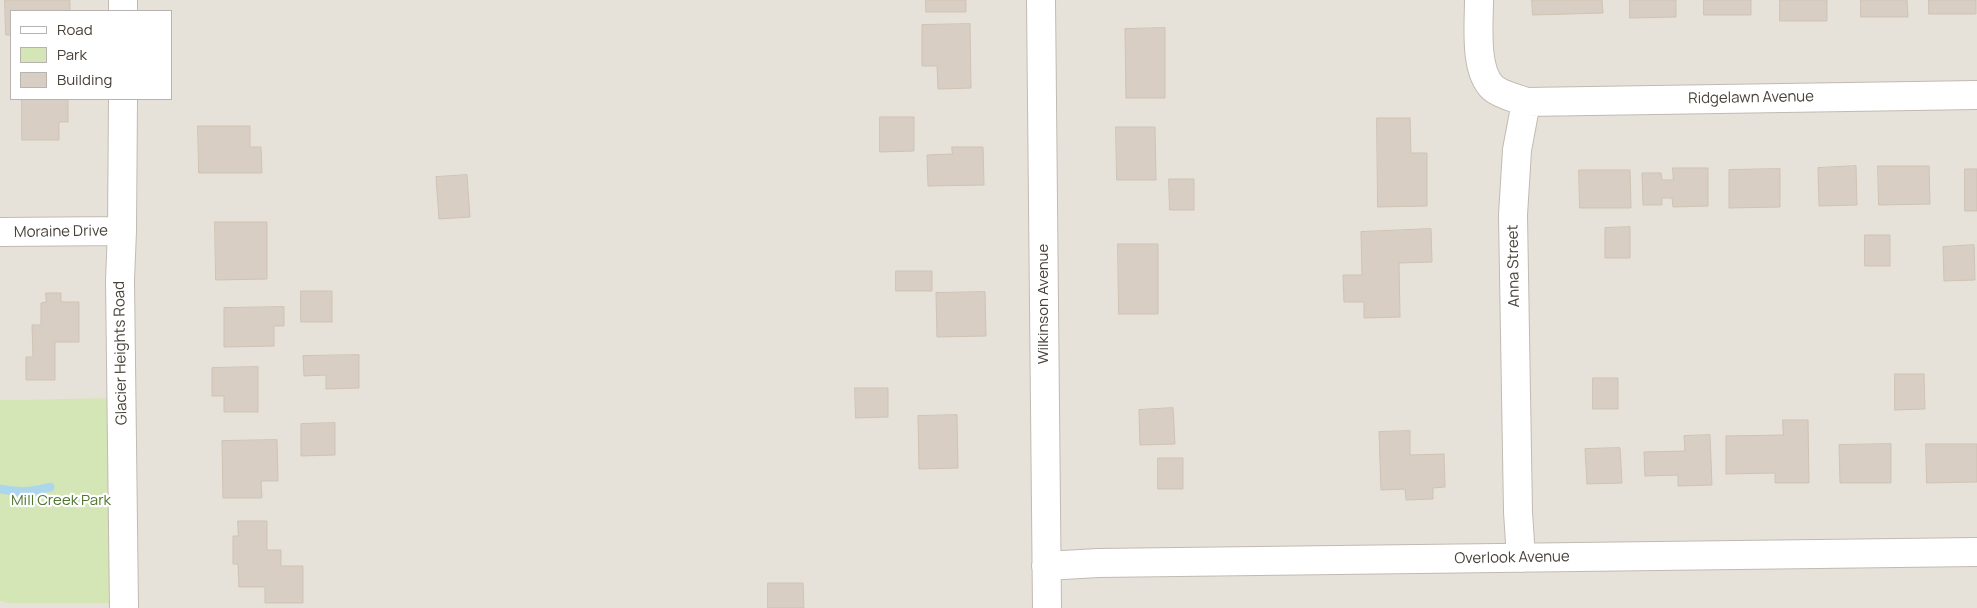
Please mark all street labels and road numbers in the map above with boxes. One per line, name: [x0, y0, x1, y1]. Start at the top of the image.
street label: Ridgelawn Avenue: [1688, 88, 1814, 108]
street label: Moraine Drive: [14, 222, 108, 242]
street label: Anna Street: [1504, 224, 1524, 308]
street label: Wilkinson Avenue: [1035, 244, 1053, 364]
street label: Glacier Heights Road: [111, 281, 131, 425]
street label: Overlook Avenue: [1454, 548, 1570, 568]

